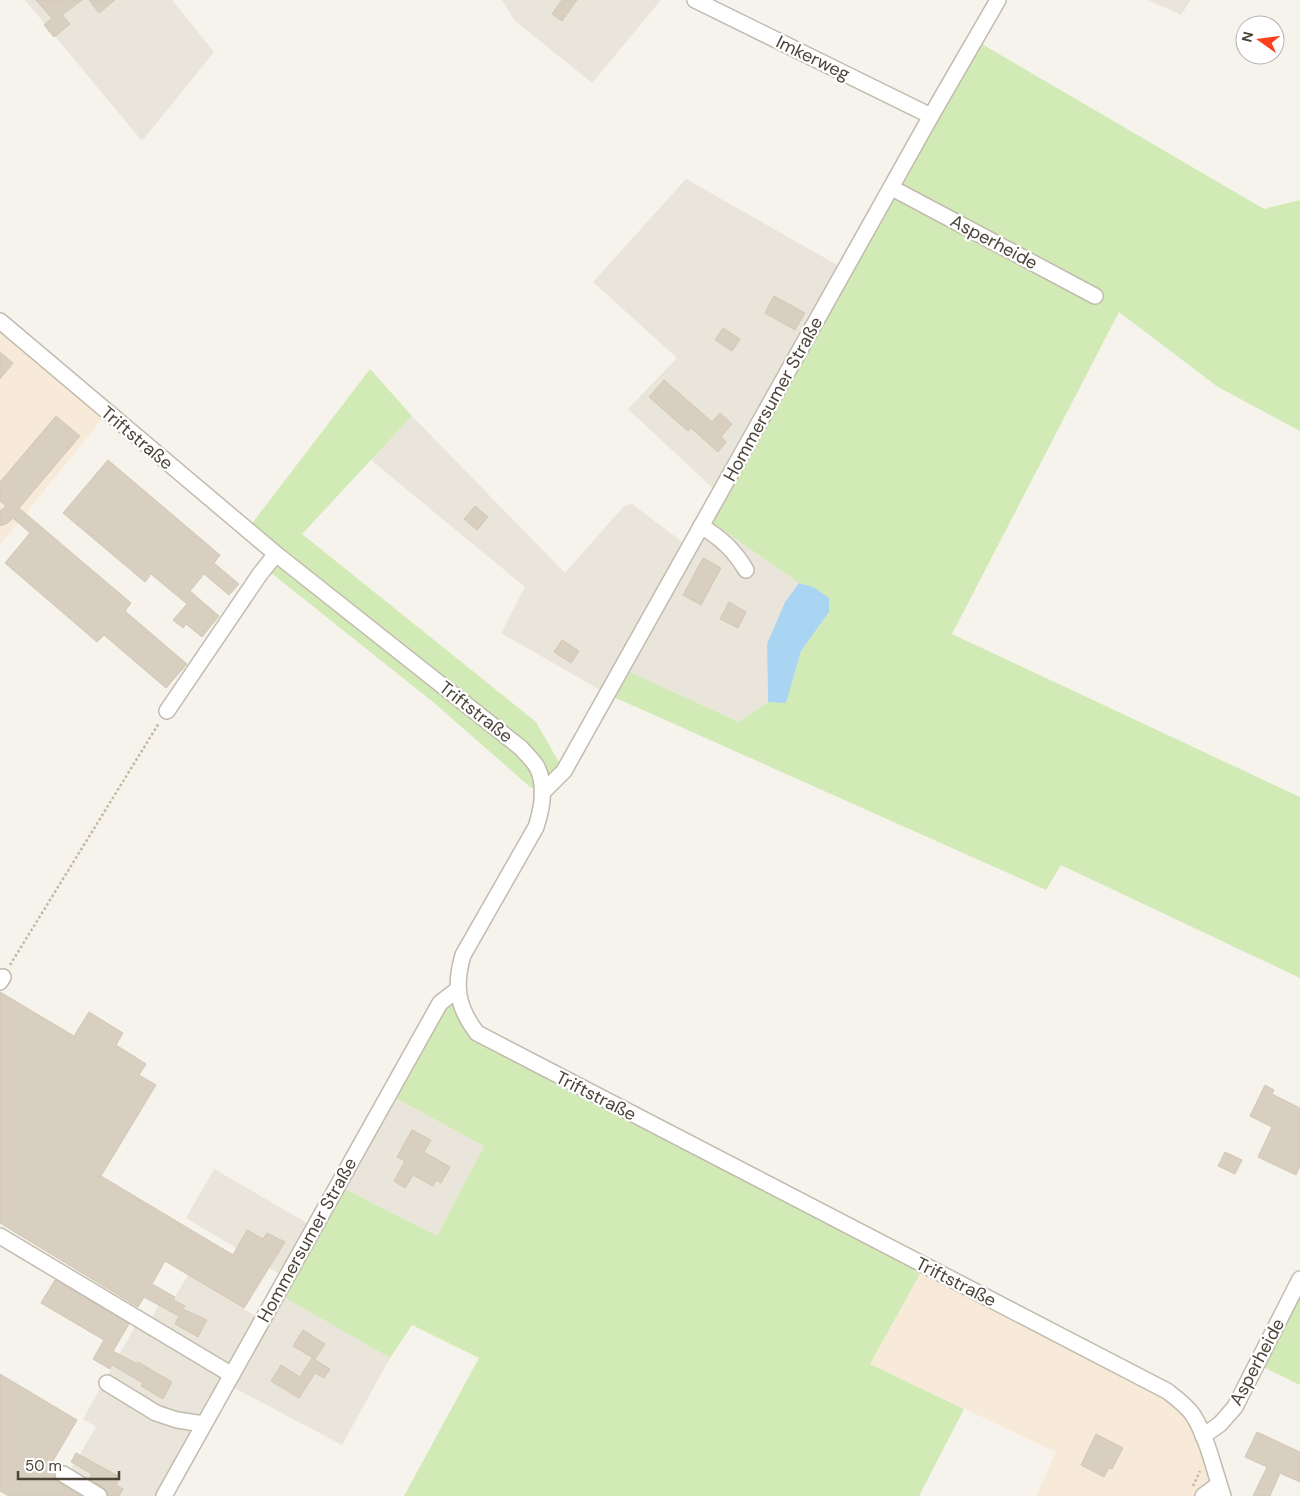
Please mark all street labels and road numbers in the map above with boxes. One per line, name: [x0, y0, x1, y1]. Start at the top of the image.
street label: Imkerweg: [772, 30, 854, 86]
street label: Asperheide: [946, 209, 1042, 275]
street label: Hommersumer Straße: [718, 312, 828, 486]
street label: Triftstraße: [96, 401, 178, 475]
street label: Triftstraße: [434, 676, 518, 748]
street label: Triftstraße: [552, 1066, 640, 1126]
street label: Hommersumer Straße: [252, 1153, 362, 1327]
street label: Triftstraße: [912, 1252, 1000, 1312]
street label: Asperheide: [1224, 1314, 1290, 1410]

